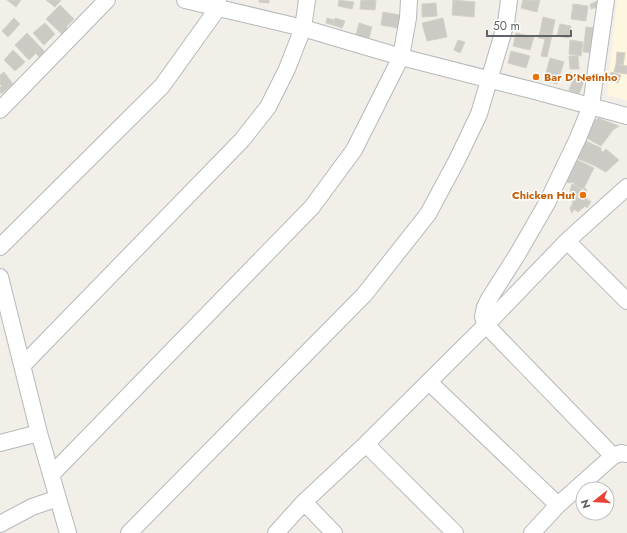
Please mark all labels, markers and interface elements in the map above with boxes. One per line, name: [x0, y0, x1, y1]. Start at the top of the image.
scale bar: [487, 12, 571, 38]
text: 50 m: [493, 17, 520, 35]
place label: Bar D’Netinho: [544, 69, 618, 85]
marker: Bar D’Netinho: [531, 72, 541, 82]
place label: Chicken Hut: [512, 187, 575, 203]
marker: Chicken Hut: [578, 190, 588, 200]
north arrow: [575, 481, 615, 521]
text: N: [577, 497, 594, 510]

